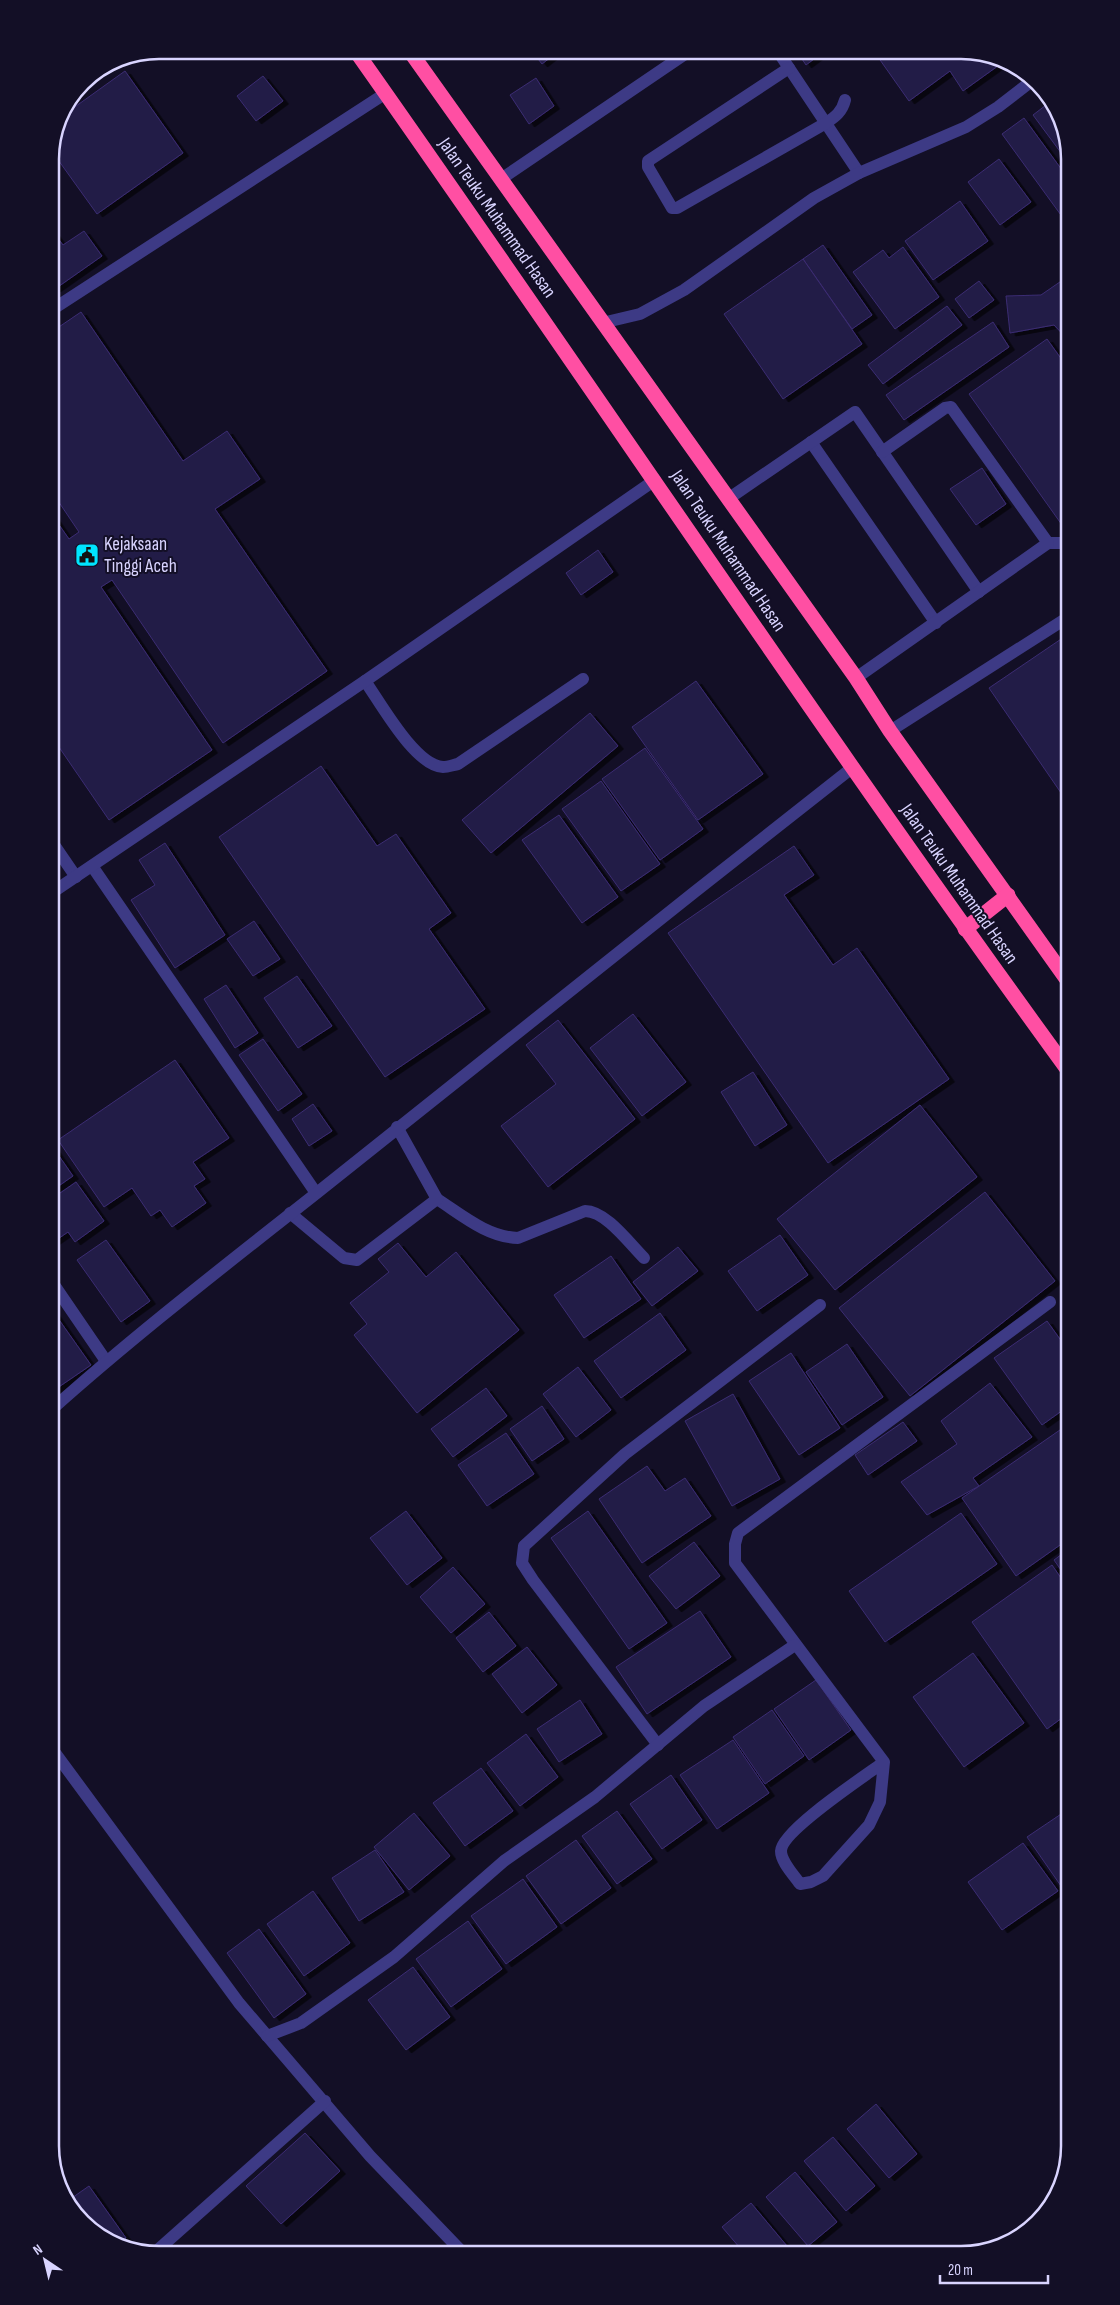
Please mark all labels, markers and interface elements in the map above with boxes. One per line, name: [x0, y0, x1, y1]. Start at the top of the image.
street label: Jalan Teuku Muhammad Hasan: [433, 133, 561, 302]
street label: Jalan Teuku Muhammad Hasan: [665, 465, 791, 636]
place label: Kejaksaan Tinggi Aceh: [104, 533, 177, 578]
public building icon: Kejaksaan Tinggi Aceh: [74, 542, 100, 568]
street label: Jalan Teuku Muhammad Hasan: [895, 799, 1023, 968]
north arrow: [20, 2235, 70, 2285]
text: N: [30, 2241, 46, 2259]
scale bar: [940, 2252, 1048, 2284]
text: 20 m: [948, 2261, 973, 2280]

